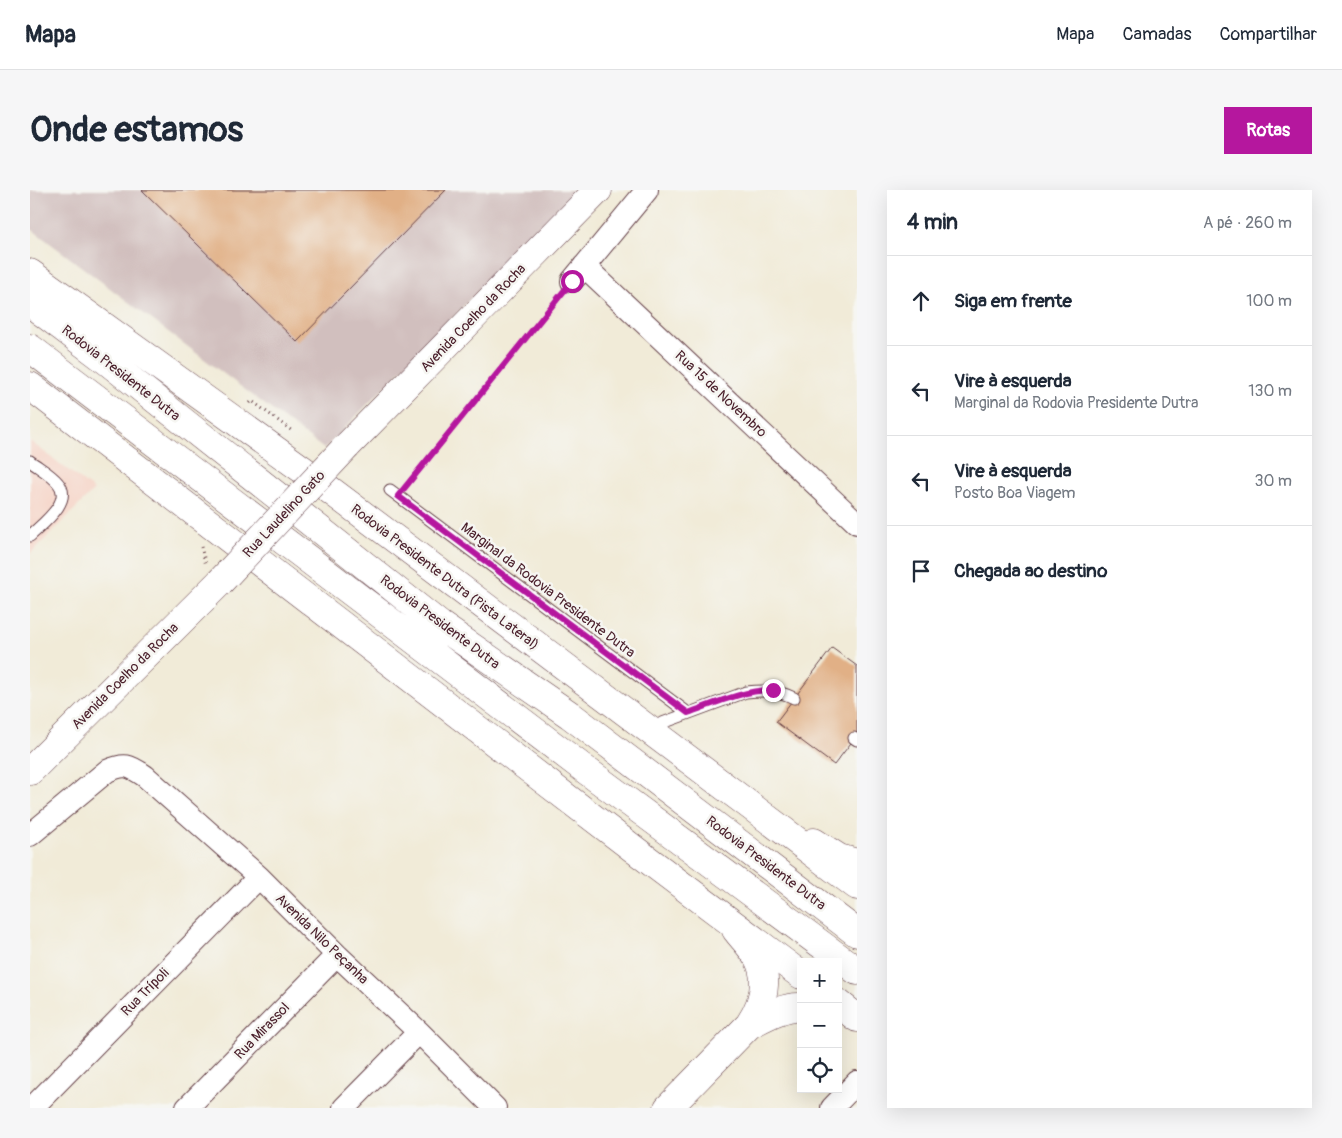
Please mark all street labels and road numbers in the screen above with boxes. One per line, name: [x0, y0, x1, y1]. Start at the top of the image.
street label: Avenida Coelho da Rocha: [417, 260, 529, 376]
street label: Rodovia Presidente Dutra: [58, 321, 184, 425]
street label: Rua 15 de Novembro: [672, 347, 771, 441]
street label: Rua Laudelino Gato: [239, 467, 329, 561]
street label: Rodovia Presidente Dutra (Pista Lateral): [348, 501, 542, 653]
street label: Marginal da Rodovia Presidente Dutra: [458, 519, 638, 661]
street label: Rodovia Presidente Dutra: [377, 571, 503, 673]
street label: Avenida Coelho da Rocha: [68, 619, 182, 733]
street label: Rodovia Presidente Dutra: [703, 812, 829, 914]
street label: Avenida Nilo Peçanha: [272, 890, 372, 988]
street label: Rua Trípoli: [117, 964, 173, 1020]
street label: Rua Mirassol: [231, 999, 293, 1063]

